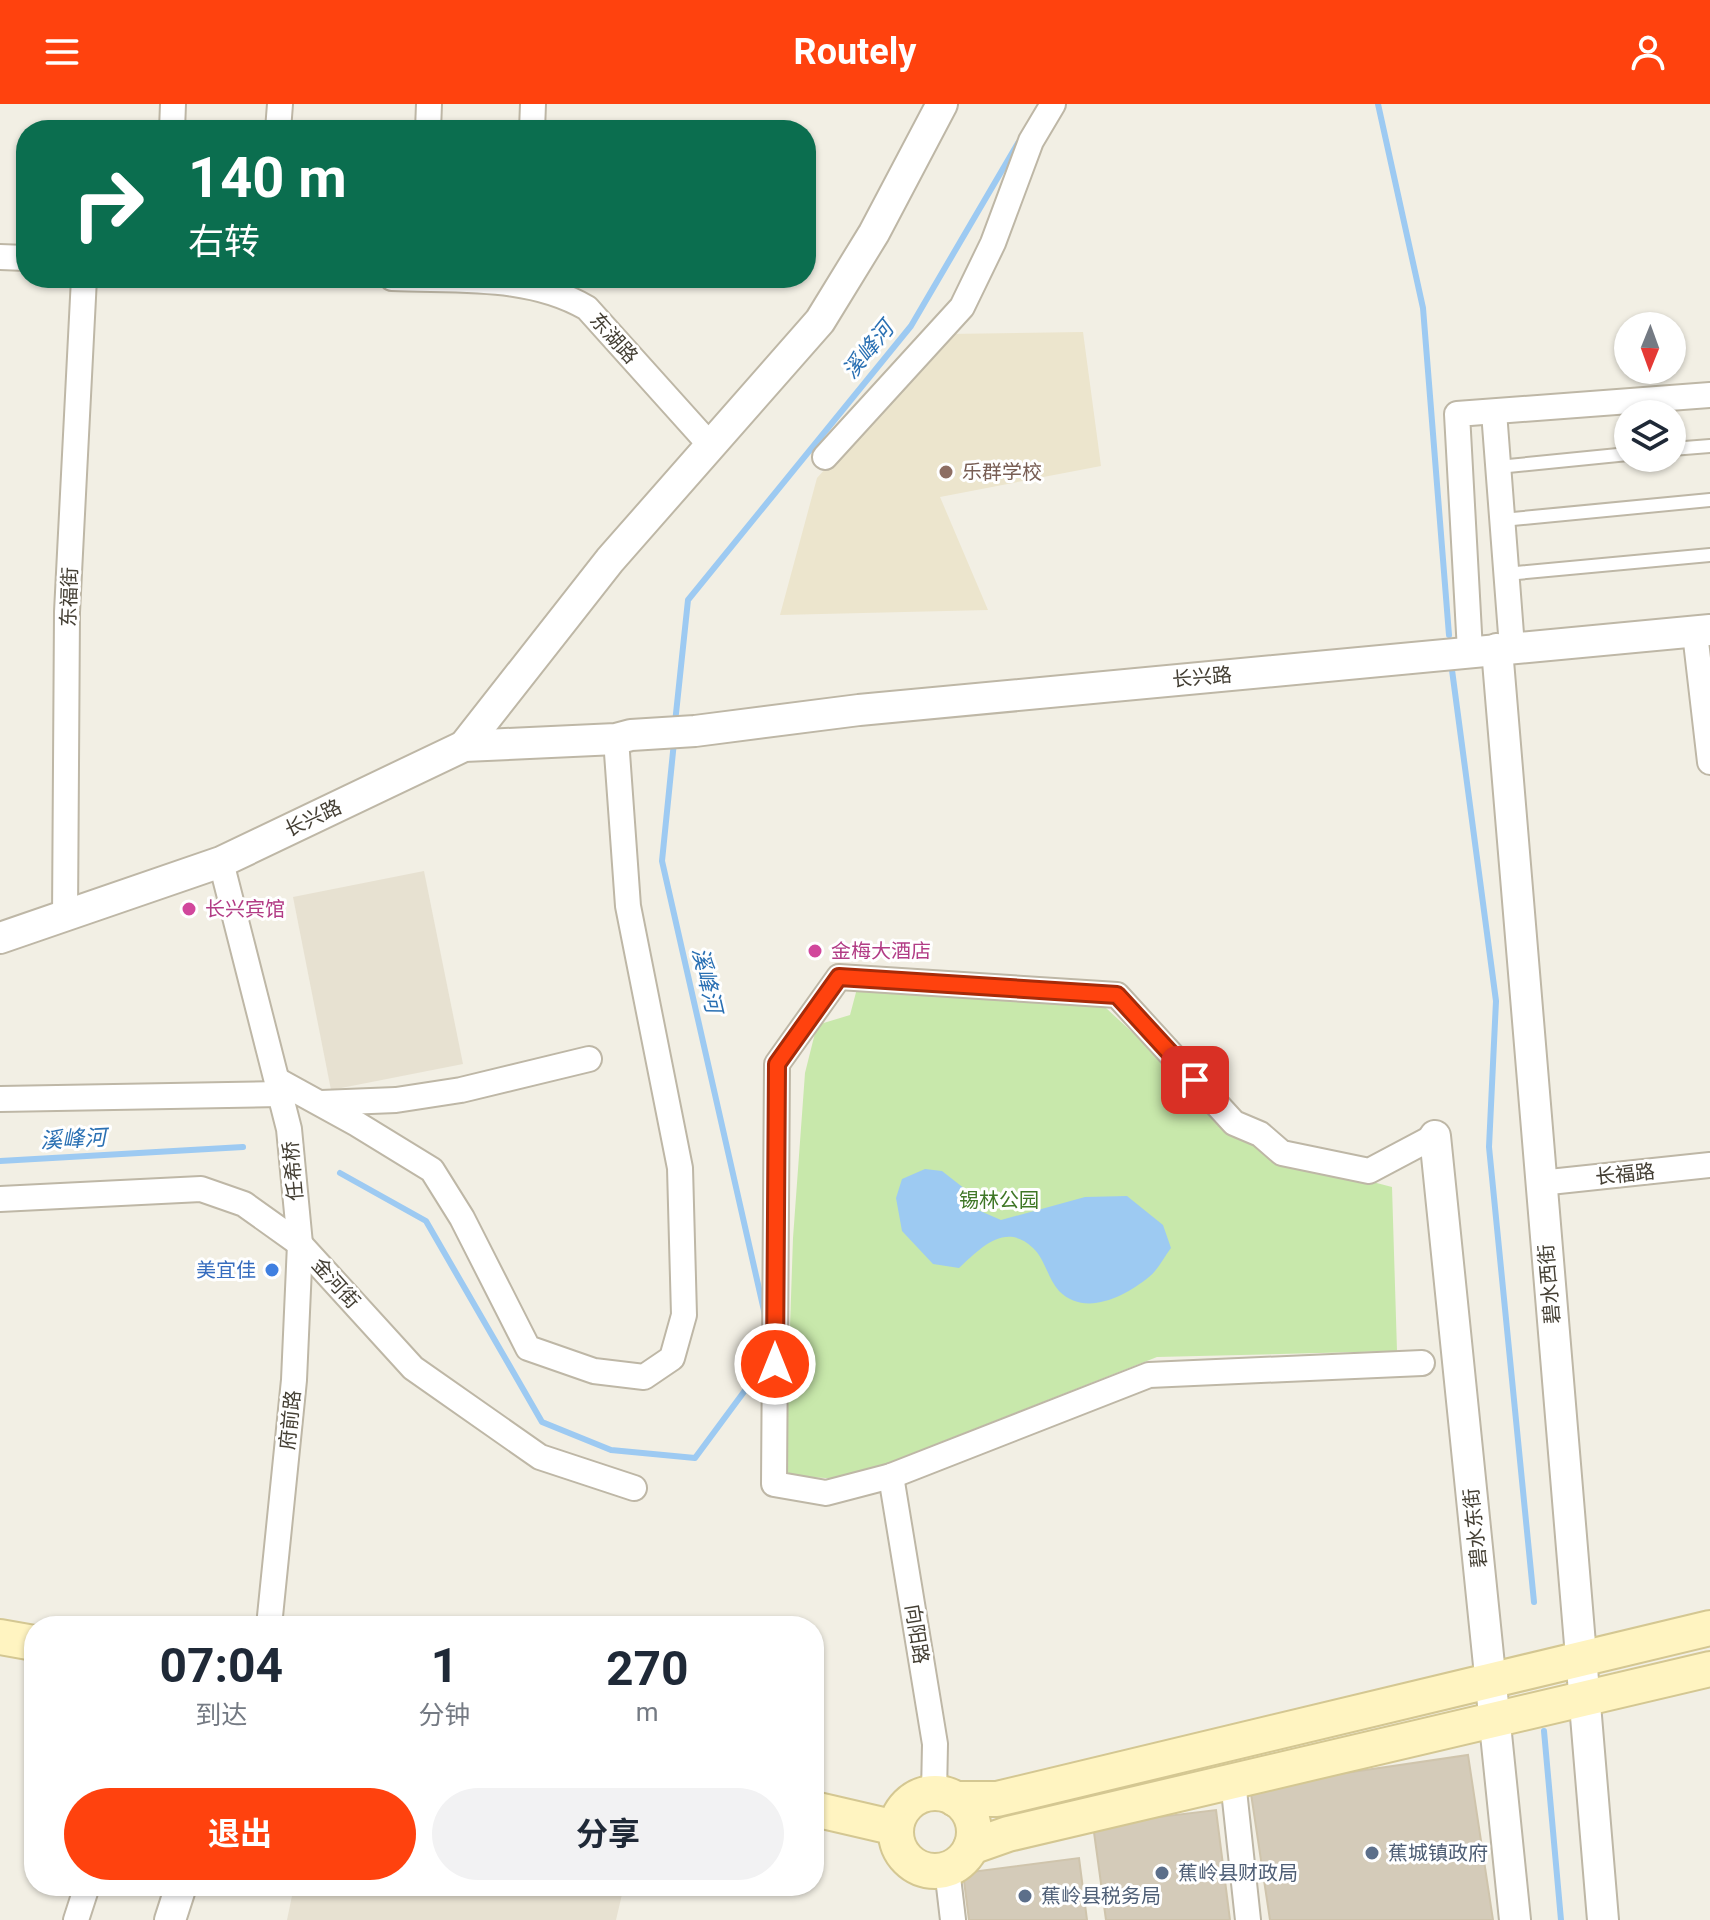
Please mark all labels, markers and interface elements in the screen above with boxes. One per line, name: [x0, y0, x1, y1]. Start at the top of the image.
icon: menu: [40, 30, 84, 74]
icon: person: [1626, 30, 1670, 74]
text: Routely: [794, 31, 916, 73]
text: 140 m: [188, 145, 347, 211]
icon: right: [56, 152, 160, 256]
text: 右转: [188, 221, 260, 263]
street label: 东湖路: [585, 308, 643, 368]
north arrow: [1614, 312, 1686, 384]
map controls: [1614, 312, 1686, 472]
water label: 溪峰河: [838, 313, 901, 384]
button: layers: [1614, 400, 1686, 472]
place label: 乐群学校: [962, 460, 1042, 484]
marker: 乐群学校: [937, 463, 955, 481]
street label: 东福街: [56, 567, 82, 627]
street label: 长兴路: [1171, 662, 1233, 692]
street label: 长兴路: [281, 794, 345, 842]
place label: 长兴宾馆: [205, 897, 285, 921]
marker: 长兴宾馆: [180, 900, 198, 918]
place label: 金梅大酒店: [831, 939, 931, 963]
marker: 金梅大酒店: [806, 942, 824, 960]
water label: 溪峰河: [687, 945, 728, 1019]
pin: [1161, 1046, 1229, 1114]
icon: arrive: [1173, 1058, 1217, 1102]
water label: 溪峰河: [39, 1125, 111, 1153]
street label: 任希桥: [278, 1140, 308, 1202]
street label: 长福路: [1594, 1159, 1656, 1189]
park label: 锡林公园: [959, 1188, 1039, 1212]
street label: 碧水西街: [1534, 1243, 1564, 1325]
street label: 金河街: [307, 1253, 365, 1313]
place label: 美宜佳: [196, 1258, 256, 1282]
marker: 美宜佳: [263, 1261, 281, 1279]
position arrow: [733, 1322, 817, 1406]
street label: 府前路: [275, 1389, 305, 1451]
street label: 碧水东街: [1459, 1487, 1491, 1569]
street label: 向阳路: [900, 1602, 934, 1666]
text: 07:04: [159, 1637, 283, 1694]
text: 1: [431, 1637, 458, 1694]
text: 270: [606, 1640, 689, 1697]
text: m: [636, 1697, 659, 1727]
text: 到达: [195, 1700, 247, 1730]
text: 分钟: [419, 1700, 471, 1730]
button: 退出: [64, 1788, 416, 1880]
button: 分享: [432, 1788, 784, 1880]
place label: 蕉城镇政府: [1388, 1841, 1488, 1865]
marker: 蕉城镇政府: [1363, 1844, 1381, 1862]
place label: 蕉岭县财政局: [1178, 1861, 1298, 1885]
marker: 蕉岭县财政局: [1153, 1864, 1171, 1882]
place label: 蕉岭县税务局: [1041, 1884, 1161, 1908]
marker: 蕉岭县税务局: [1016, 1887, 1034, 1905]

